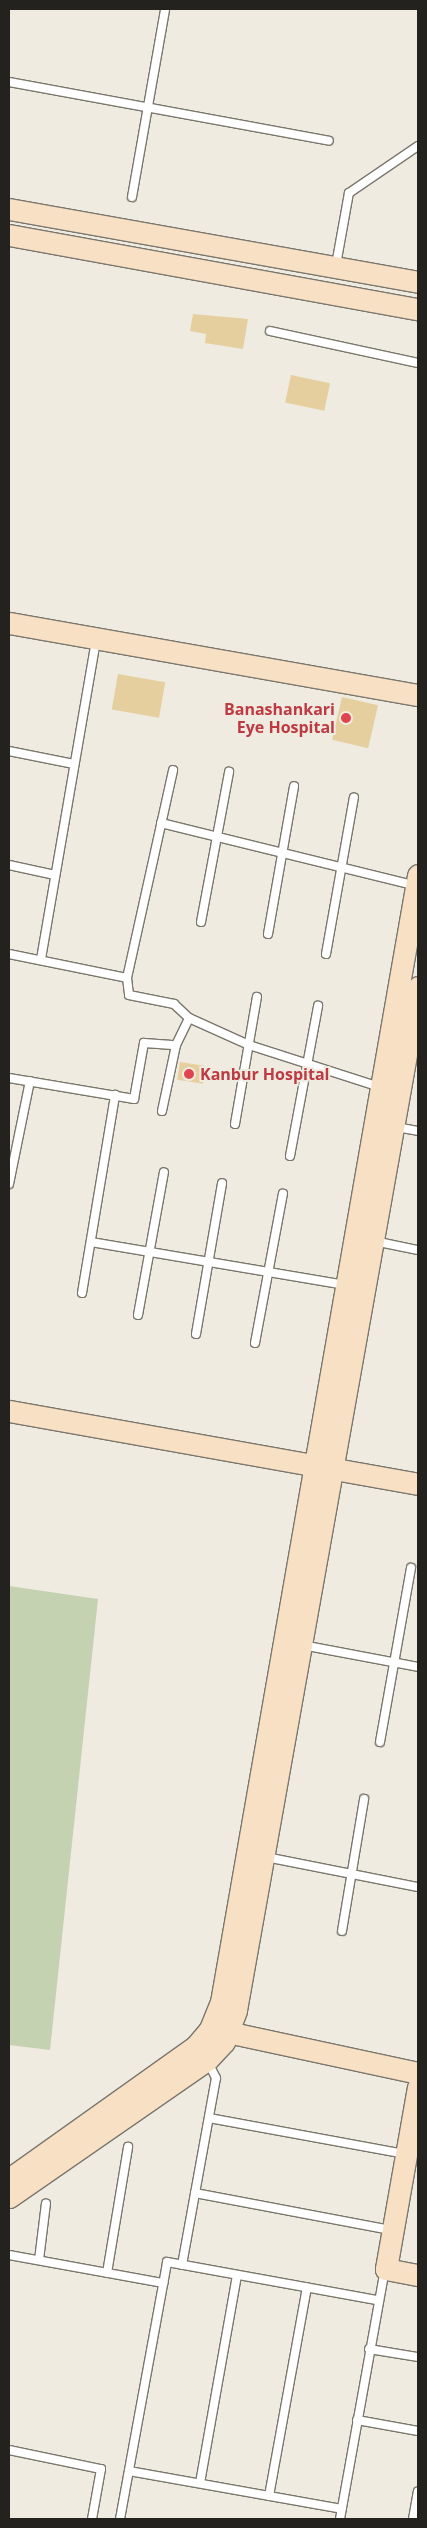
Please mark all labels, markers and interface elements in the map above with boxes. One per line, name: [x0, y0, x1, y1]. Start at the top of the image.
place label: Banashankari Eye Hospital: [224, 699, 335, 737]
marker: Banashankari Eye Hospital: [339, 711, 353, 725]
place label: Kanbur Hospital: [200, 1064, 329, 1084]
marker: Kanbur Hospital: [182, 1067, 196, 1081]

